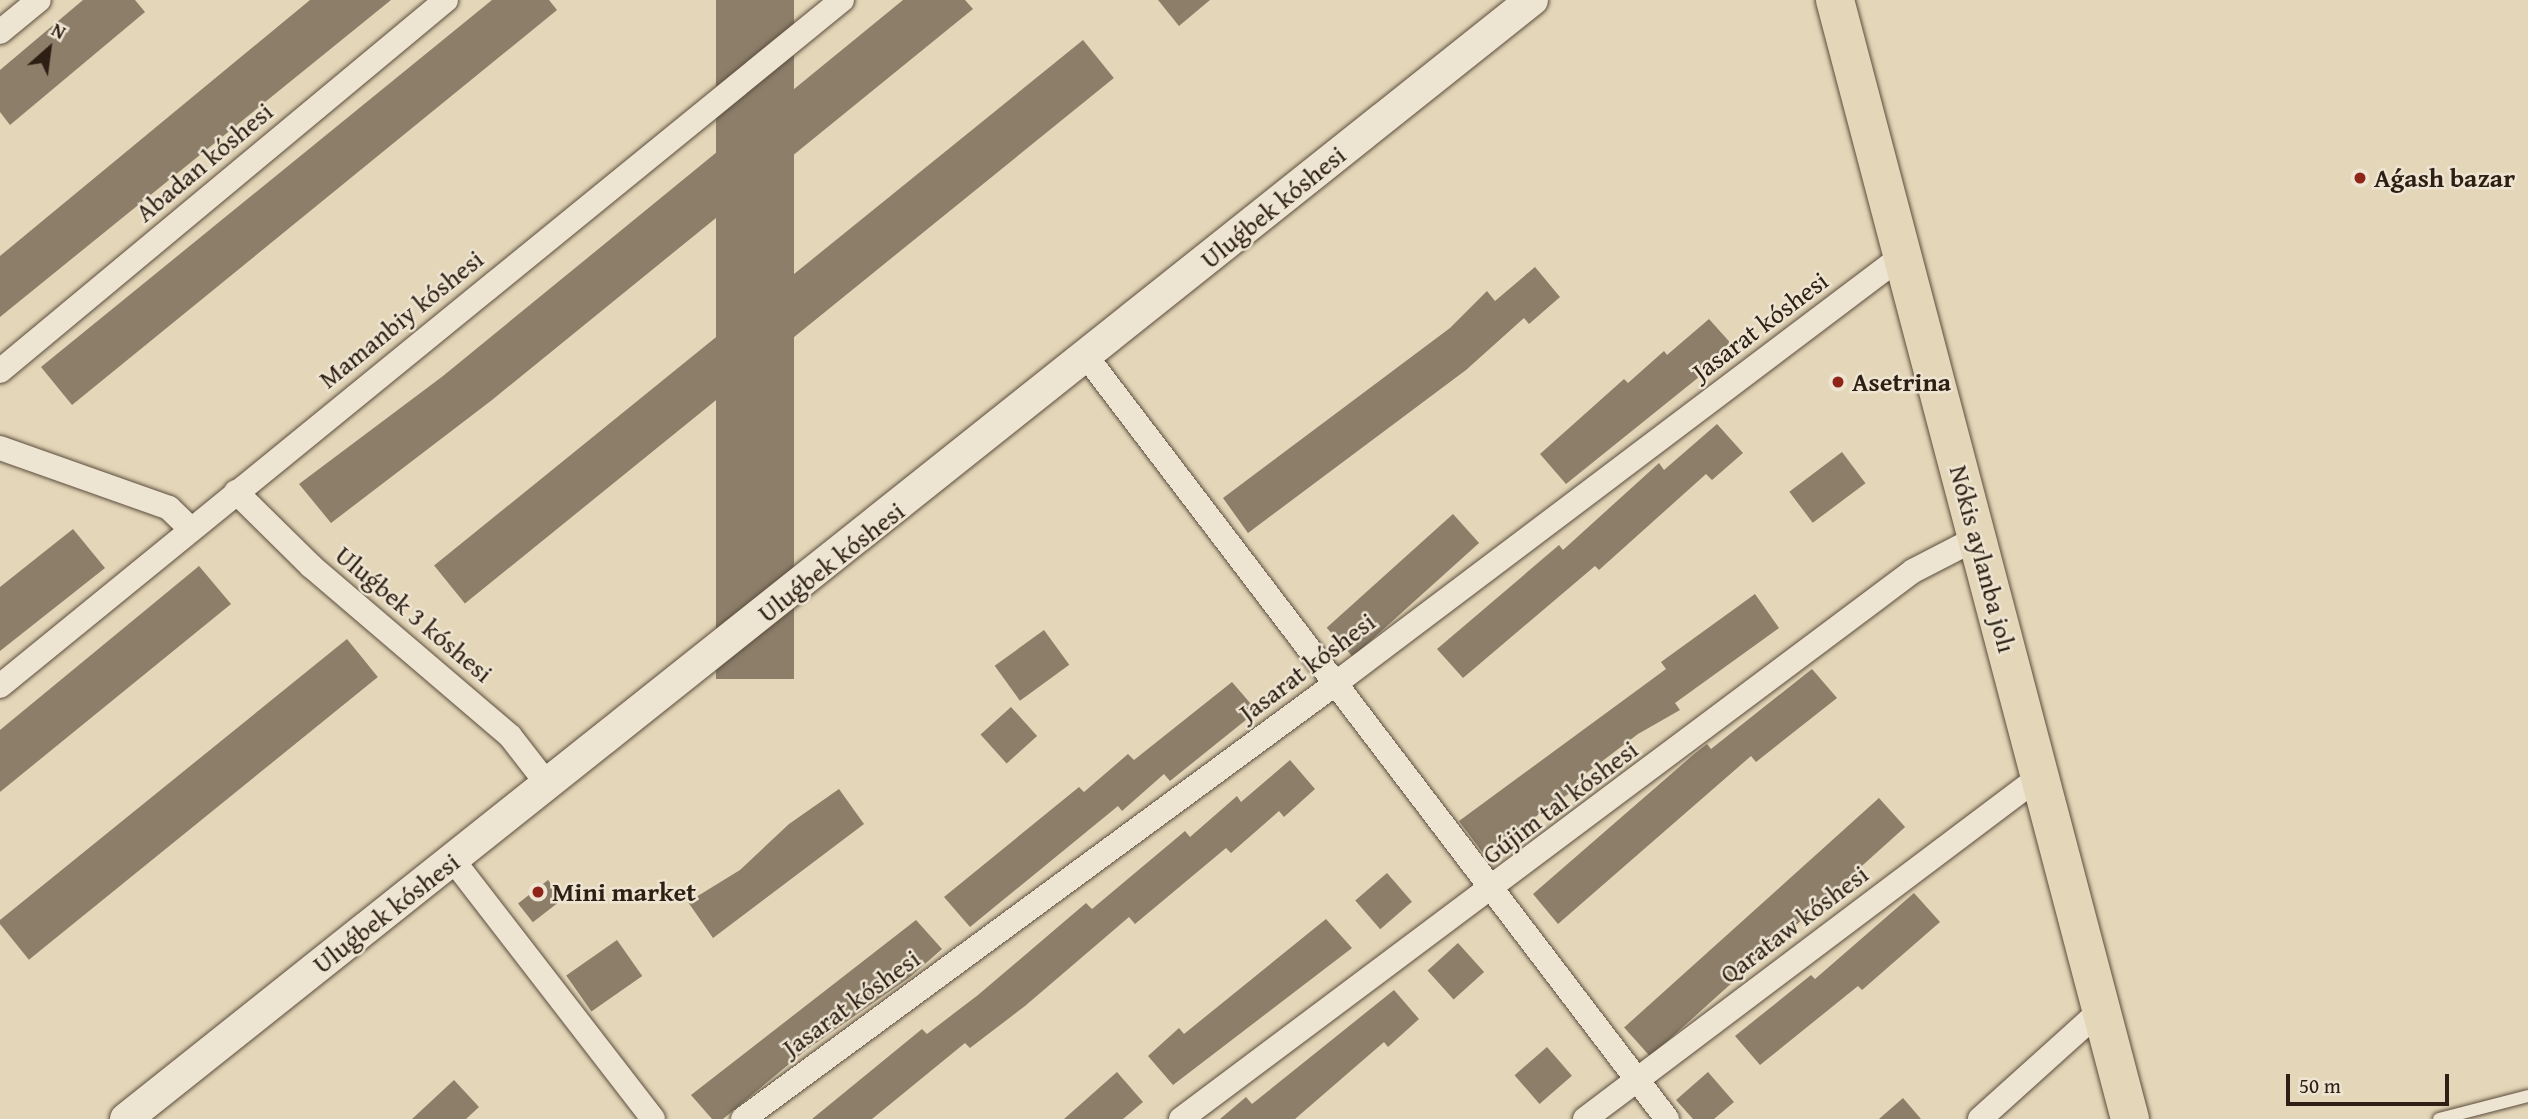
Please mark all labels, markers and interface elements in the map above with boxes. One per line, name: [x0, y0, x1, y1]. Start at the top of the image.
north arrow: [14, 14, 84, 84]
text: N: [47, 15, 71, 46]
street label: Abadan kóshesi: [129, 96, 279, 228]
street label: Uluǵbek kóshesi: [1194, 139, 1352, 275]
place label: Aǵash bazar: [2374, 162, 2515, 194]
marker: Aǵash bazar: [2352, 170, 2368, 186]
street label: Mamanbiy kóshesi: [313, 243, 489, 395]
street label: Jasarat kóshesi: [1686, 265, 1834, 387]
place label: Asetrina: [1852, 366, 1951, 398]
marker: Asetrina: [1830, 374, 1846, 390]
street label: Nókis aylanba jolı: [1943, 462, 2023, 656]
street label: Uluǵbek kóshesi: [752, 495, 910, 629]
street label: Uluǵbek 3 kóshesi: [329, 539, 499, 689]
street label: Jasarat kóshesi: [1233, 606, 1381, 728]
street label: Gújim tal kóshesi: [1476, 733, 1644, 871]
street label: Uluǵbek kóshesi: [307, 846, 465, 980]
street label: Qarataw kóshesi: [1714, 858, 1874, 990]
place label: Mini market: [552, 876, 696, 908]
marker: Mini market: [530, 884, 546, 900]
street label: Jasarat kóshesi: [776, 943, 926, 1063]
scale bar: [2290, 1060, 2453, 1104]
text: 50 m: [2299, 1070, 2341, 1101]

